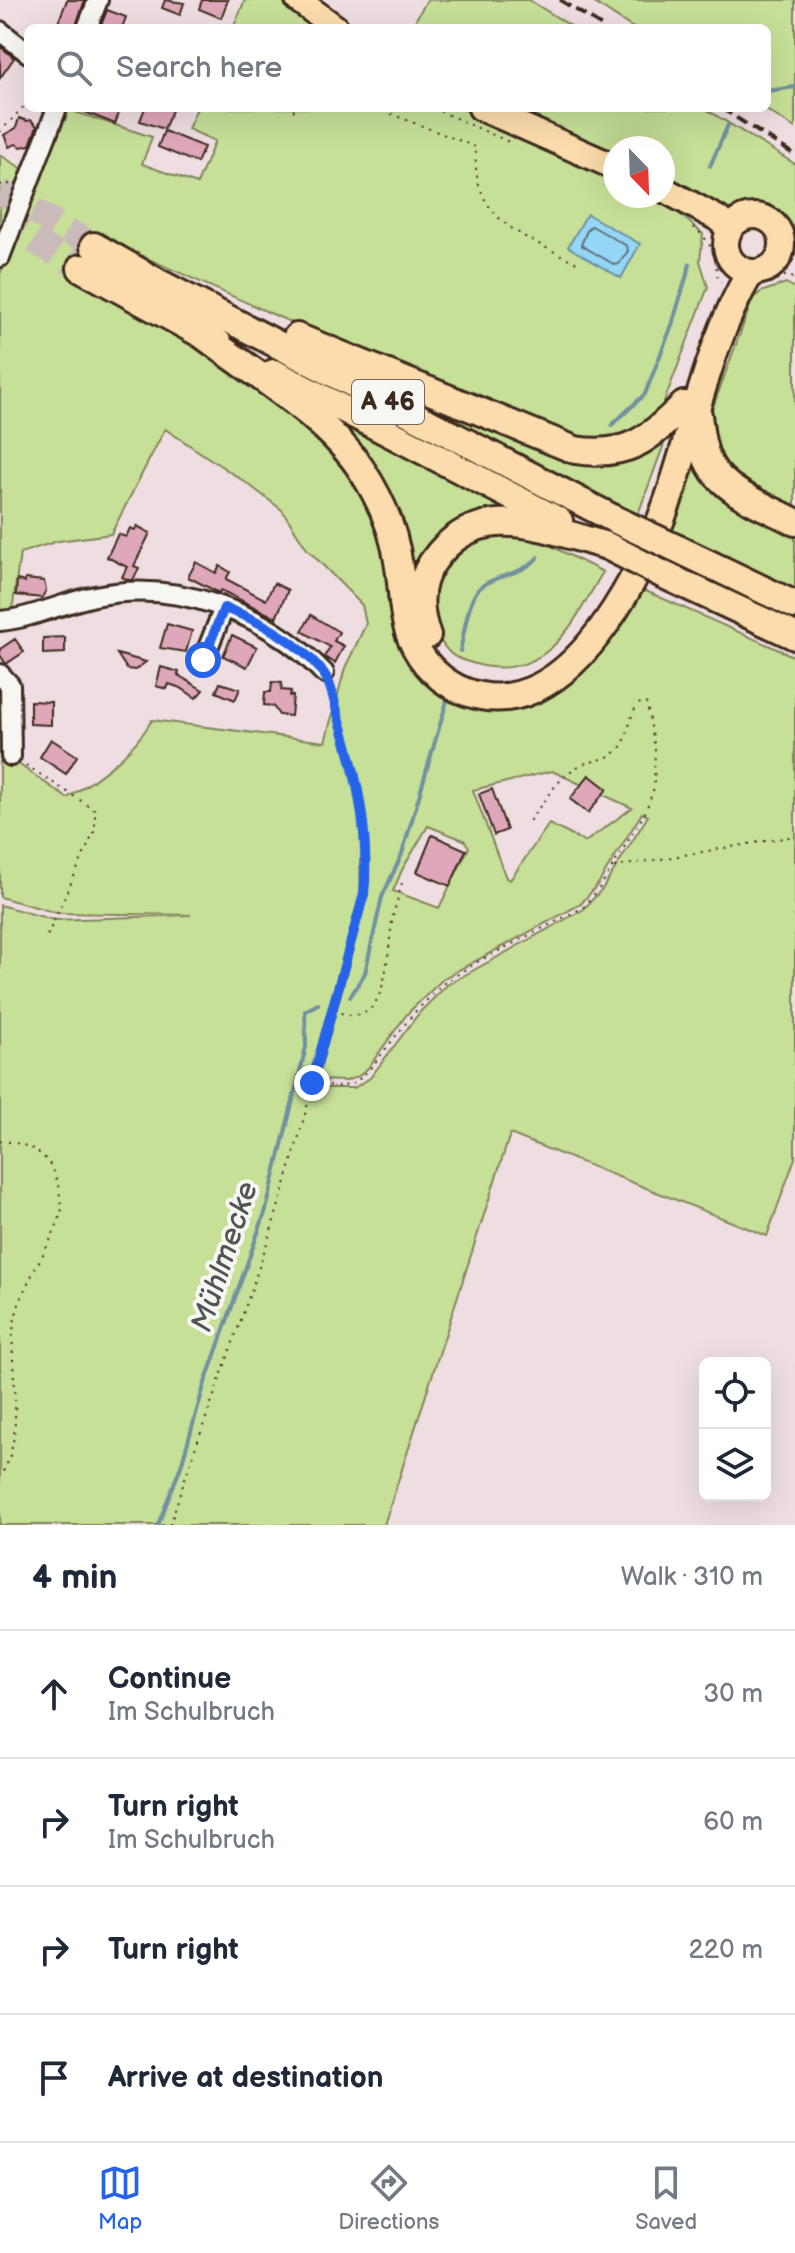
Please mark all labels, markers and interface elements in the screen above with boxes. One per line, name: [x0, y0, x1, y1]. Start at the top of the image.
search box: [24, 24, 771, 112]
icon: search: [52, 46, 96, 90]
text: Search here: [116, 50, 282, 86]
north arrow: [603, 136, 675, 208]
road number: A 46: [352, 380, 424, 424]
route start: [185, 642, 221, 678]
route end: [294, 1065, 330, 1101]
water label: Mühlmecke: [184, 1177, 266, 1337]
map controls: [699, 1357, 771, 1501]
button: locate: [699, 1357, 771, 1429]
button: layers: [699, 1429, 771, 1501]
text: 4 min: [32, 1557, 118, 1598]
text: Walk · 310 m: [621, 1562, 763, 1593]
text: Continue: [108, 1661, 231, 1697]
icon: ahead: [32, 1672, 76, 1716]
text: 30 m: [703, 1679, 763, 1710]
text: Im Schulbruch: [108, 1697, 275, 1728]
text: Turn right: [108, 1789, 239, 1825]
icon: right: [32, 1800, 76, 1844]
text: 60 m: [703, 1807, 763, 1838]
text: Im Schulbruch: [108, 1825, 275, 1856]
icon: right: [32, 1928, 76, 1972]
text: Turn right: [108, 1932, 239, 1968]
text: 220 m: [689, 1935, 763, 1966]
icon: arrive: [32, 2056, 76, 2100]
text: Arrive at destination: [108, 2060, 384, 2096]
tab: Map: [98, 2161, 142, 2236]
tab: Directions: [338, 2161, 439, 2236]
tab: Saved: [635, 2161, 697, 2236]

